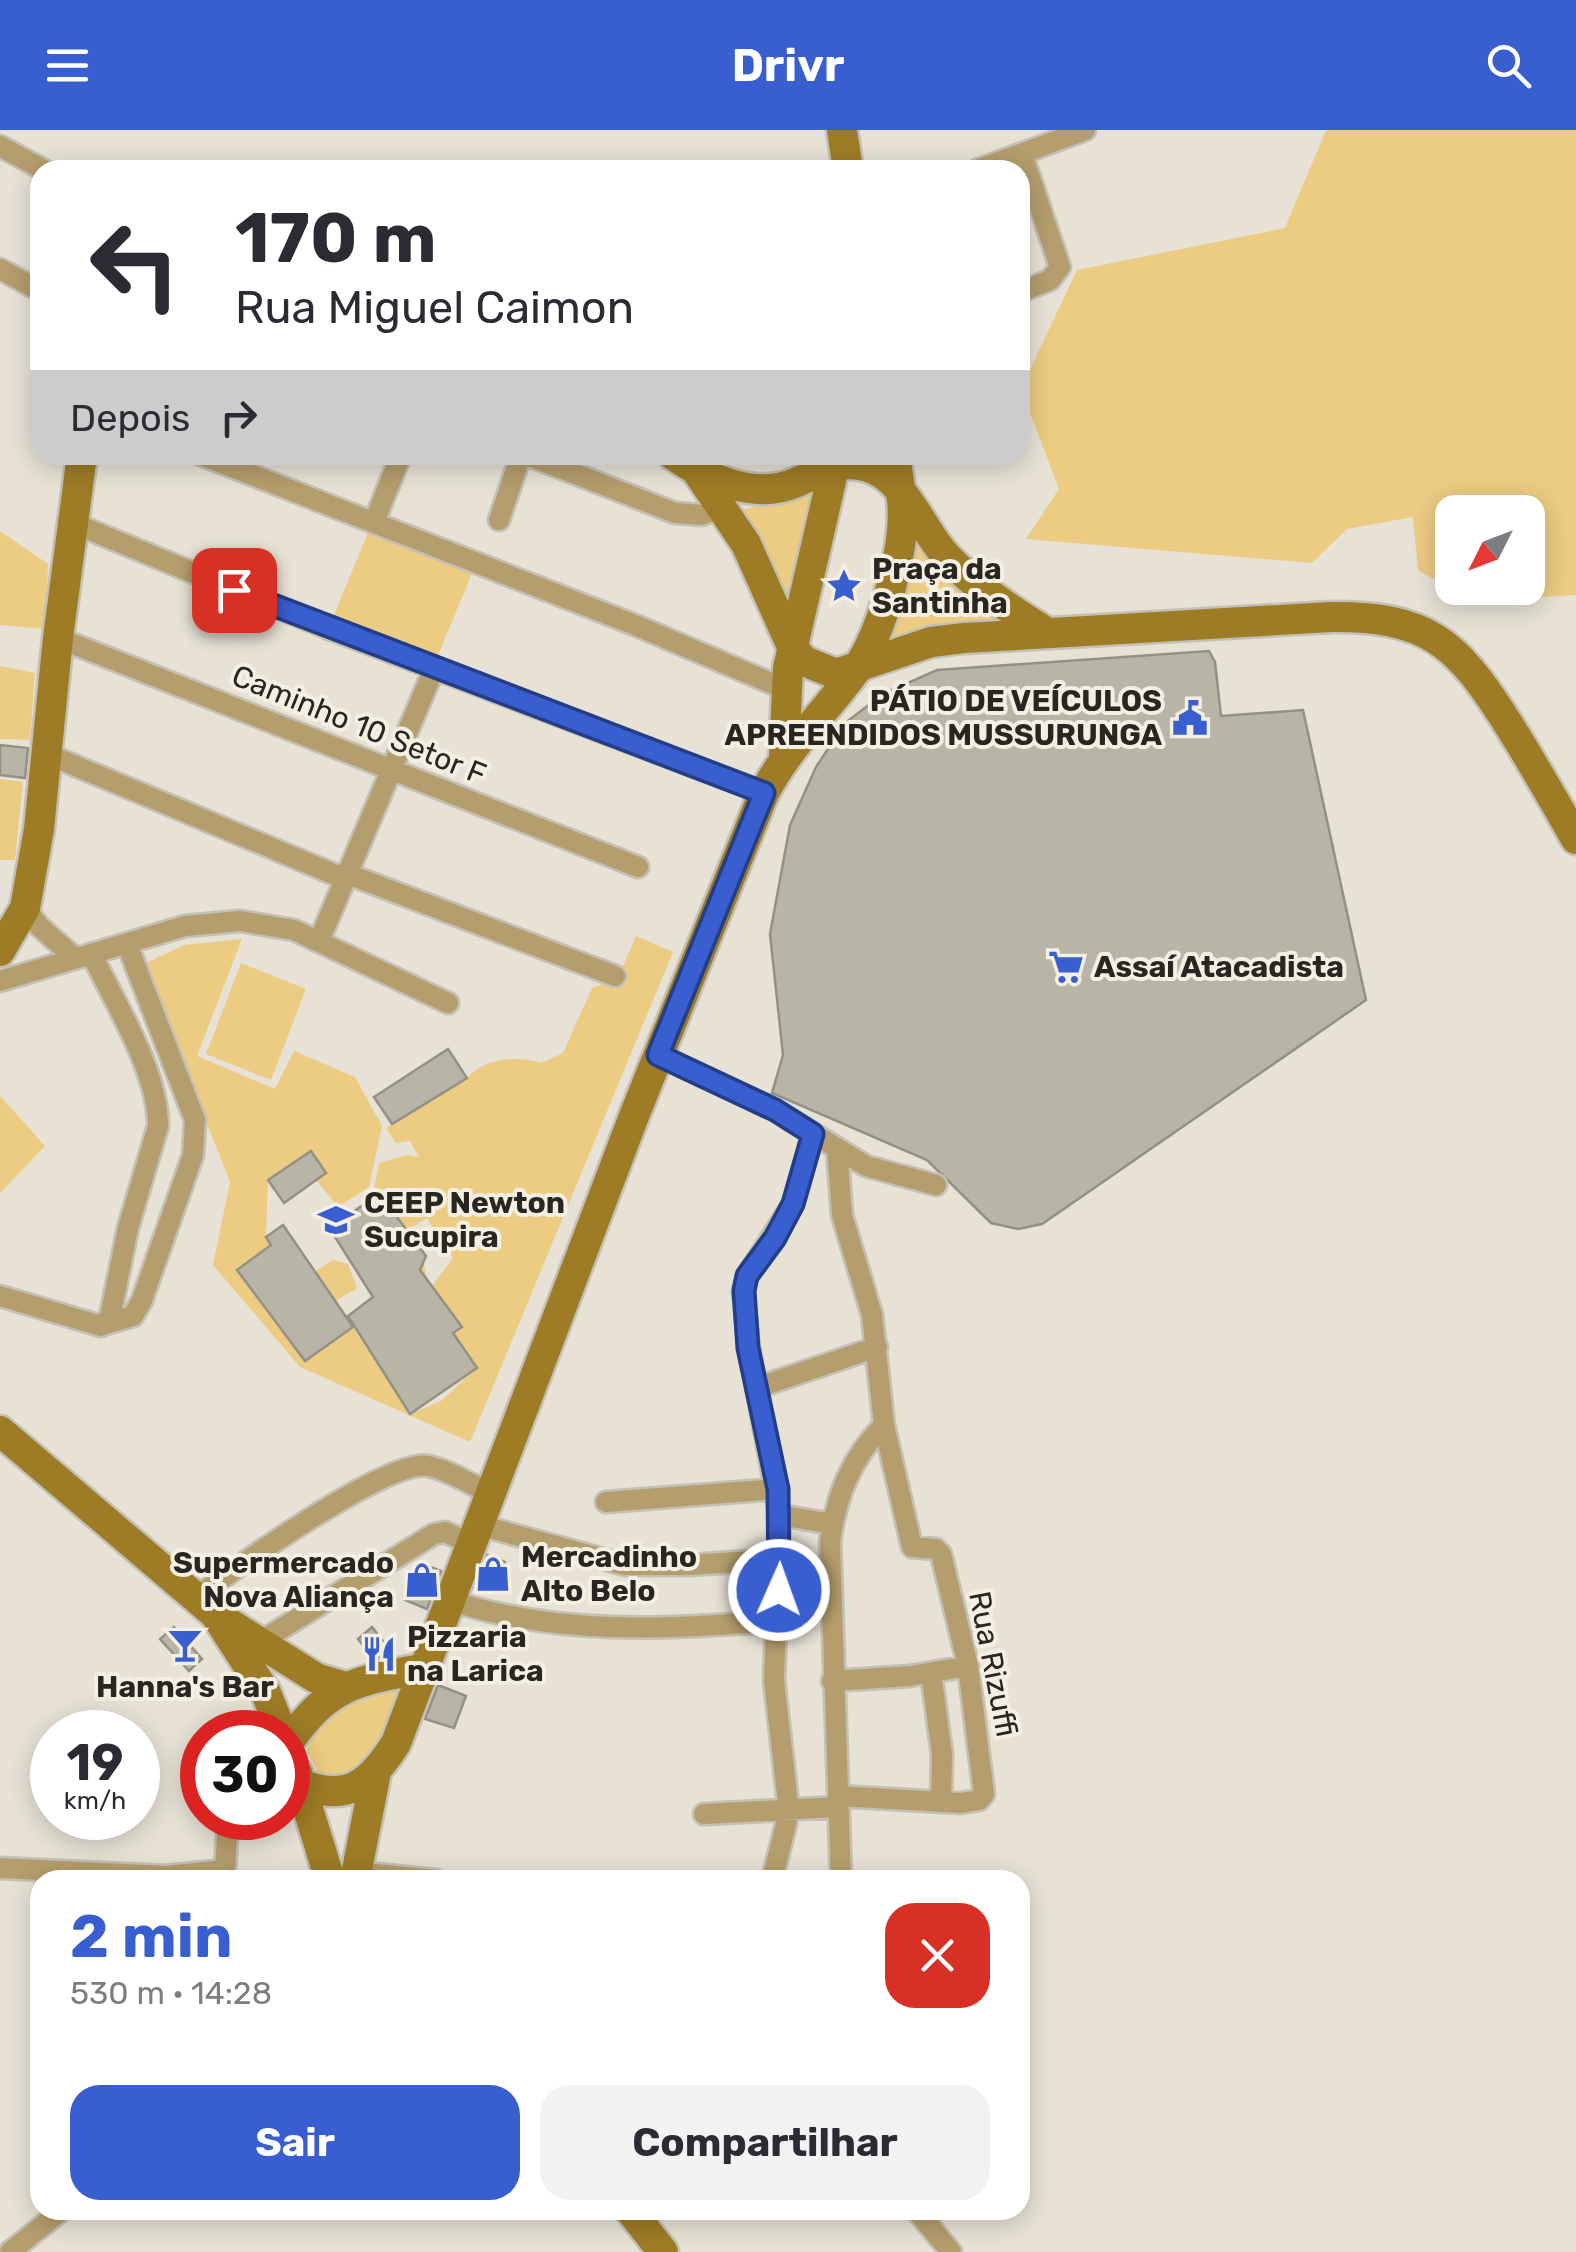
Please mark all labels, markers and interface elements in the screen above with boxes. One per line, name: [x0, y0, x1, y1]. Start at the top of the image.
icon: menu: [40, 38, 95, 93]
icon: search: [1481, 38, 1536, 93]
text: Drivr: [732, 39, 844, 92]
text: 170 m: [235, 197, 437, 280]
icon: left: [70, 200, 200, 330]
text: Rua Miguel Caimon: [235, 281, 634, 334]
icon: right: [211, 390, 266, 445]
text: Depois: [70, 395, 191, 441]
north arrow: [1435, 495, 1545, 605]
map controls: [1435, 495, 1545, 605]
pin: [192, 548, 277, 633]
place label: Praça da Santinha: [872, 551, 1008, 621]
icon: arrive: [207, 563, 262, 618]
place icon: Praça da Santinha: [825, 567, 863, 605]
street label: Caminho 10 Setor F: [227, 658, 491, 792]
place label: PÁTIO DE VEÍCULOS APREENDIDOS MUSSURUNGA: [724, 683, 1163, 753]
public building icon: PÁTIO DE VEÍCULOS APREENDIDOS MUSSURUNGA: [1171, 699, 1209, 737]
supermarket icon: Assaí Atacadista: [1047, 948, 1085, 986]
place label: Assaí Atacadista: [1094, 949, 1344, 985]
place label: CEEP Newton Sucupira: [364, 1185, 565, 1255]
school or university icon: CEEP Newton Sucupira: [317, 1201, 355, 1239]
position arrow: [727, 1538, 831, 1642]
place label: Mercadinho Alto Belo: [521, 1539, 697, 1609]
place label: Supermercado Nova Aliança: [173, 1545, 394, 1615]
shop icon: Mercadinho Alto Belo: [474, 1555, 512, 1593]
shop icon: Supermercado Nova Aliança: [403, 1561, 441, 1599]
street label: Rua Rizuffi: [961, 1588, 1025, 1740]
place label: Pizzaria na Larica: [407, 1619, 544, 1689]
bar icon: Hanna's Bar: [166, 1626, 204, 1664]
restaurant icon: Pizzaria na Larica: [360, 1635, 398, 1673]
place label: Hanna's Bar: [96, 1669, 274, 1705]
speed limit sign: 30: [180, 1710, 310, 1840]
text: 19: [67, 1733, 123, 1793]
text: km/h: [64, 1786, 126, 1815]
text: 2 min: [70, 1901, 232, 1972]
button: close: [885, 1903, 990, 2008]
text: 530 m · 14:28: [70, 1974, 272, 2012]
button: Sair: [70, 2085, 520, 2200]
button: Compartilhar: [540, 2085, 990, 2200]

